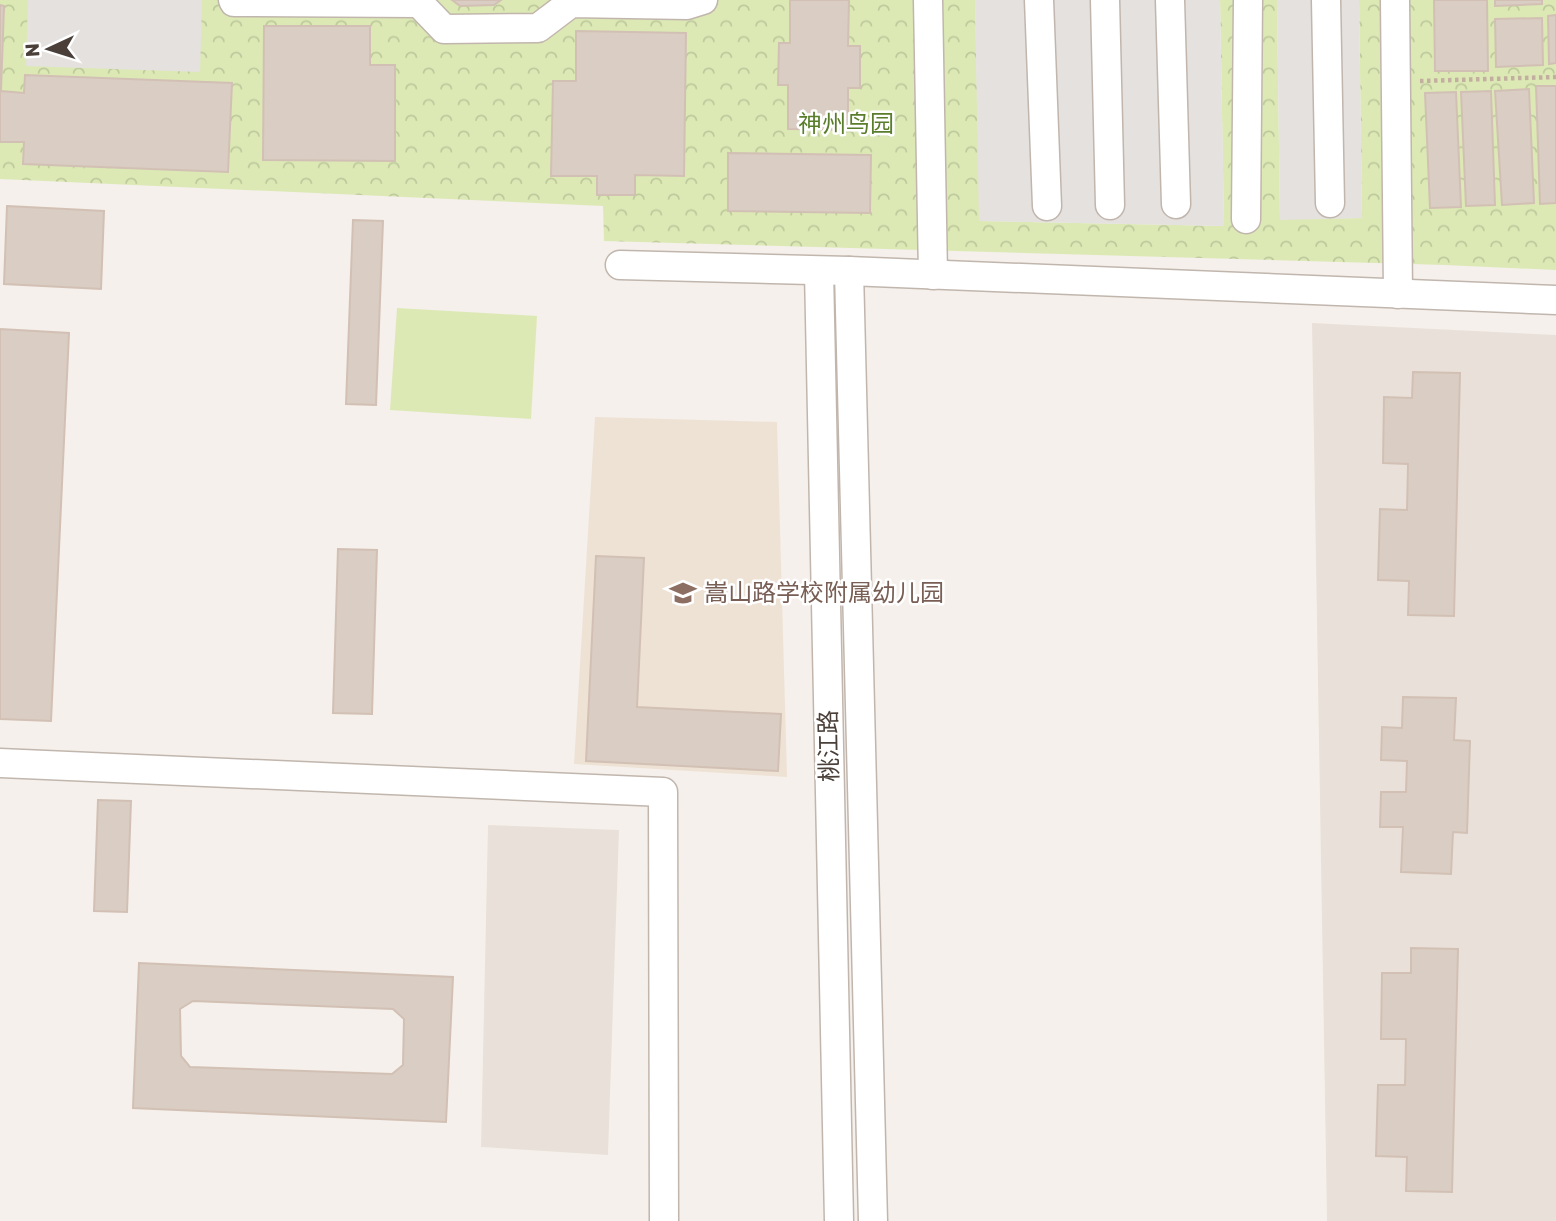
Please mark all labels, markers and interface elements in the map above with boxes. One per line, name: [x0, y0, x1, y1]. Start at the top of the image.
north arrow: [14, 14, 84, 84]
text: N: [21, 43, 44, 58]
park label: 神州鸟园: [798, 110, 894, 138]
school or university icon: 嵩山路学校附属幼儿园: [668, 578, 698, 608]
place label: 嵩山路学校附属幼儿园: [704, 579, 944, 607]
street label: 桃江路: [814, 710, 844, 782]

